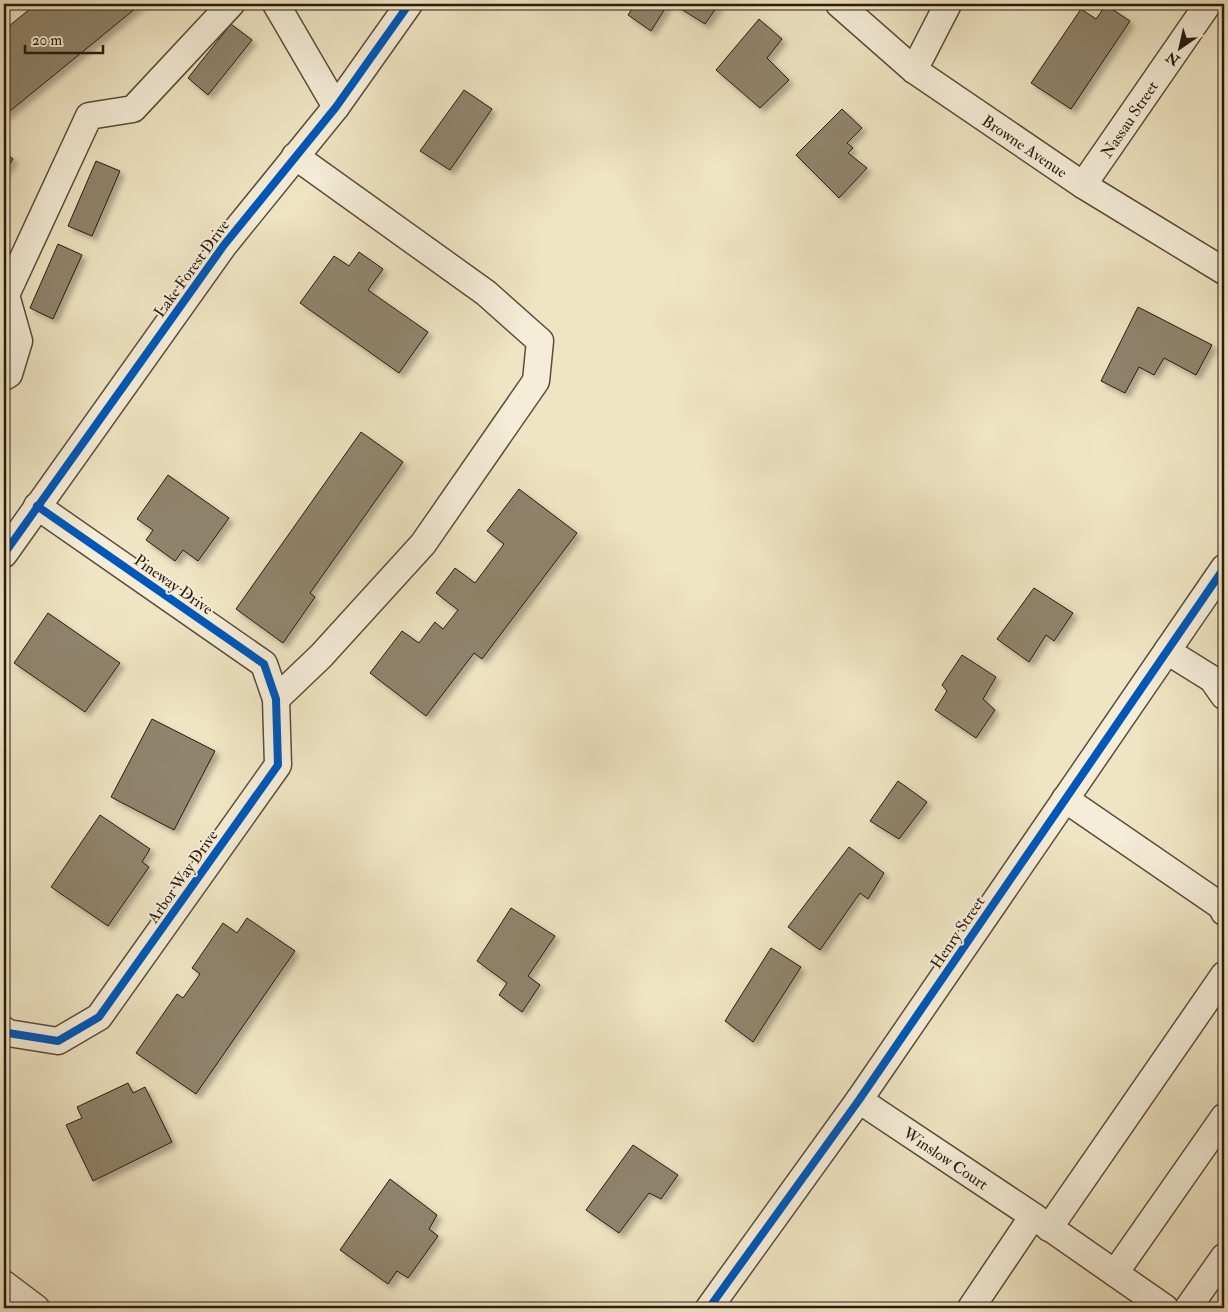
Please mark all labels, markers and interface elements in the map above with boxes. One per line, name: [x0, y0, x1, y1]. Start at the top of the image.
scale bar: [25, 22, 102, 54]
north arrow: [1156, 22, 1206, 72]
text: 20 m: [32, 31, 62, 50]
text: N: [1163, 48, 1184, 69]
street label: Nassau Street: [1097, 77, 1163, 162]
street label: Browne Avenue: [978, 111, 1071, 183]
street label: Lake Forest Drive: [150, 215, 234, 321]
street label: Pineway Drive: [130, 550, 217, 620]
street label: Arbor Way Drive: [143, 826, 223, 928]
street label: Henry Street: [926, 893, 989, 972]
street label: Winslow Court: [898, 1123, 992, 1195]

